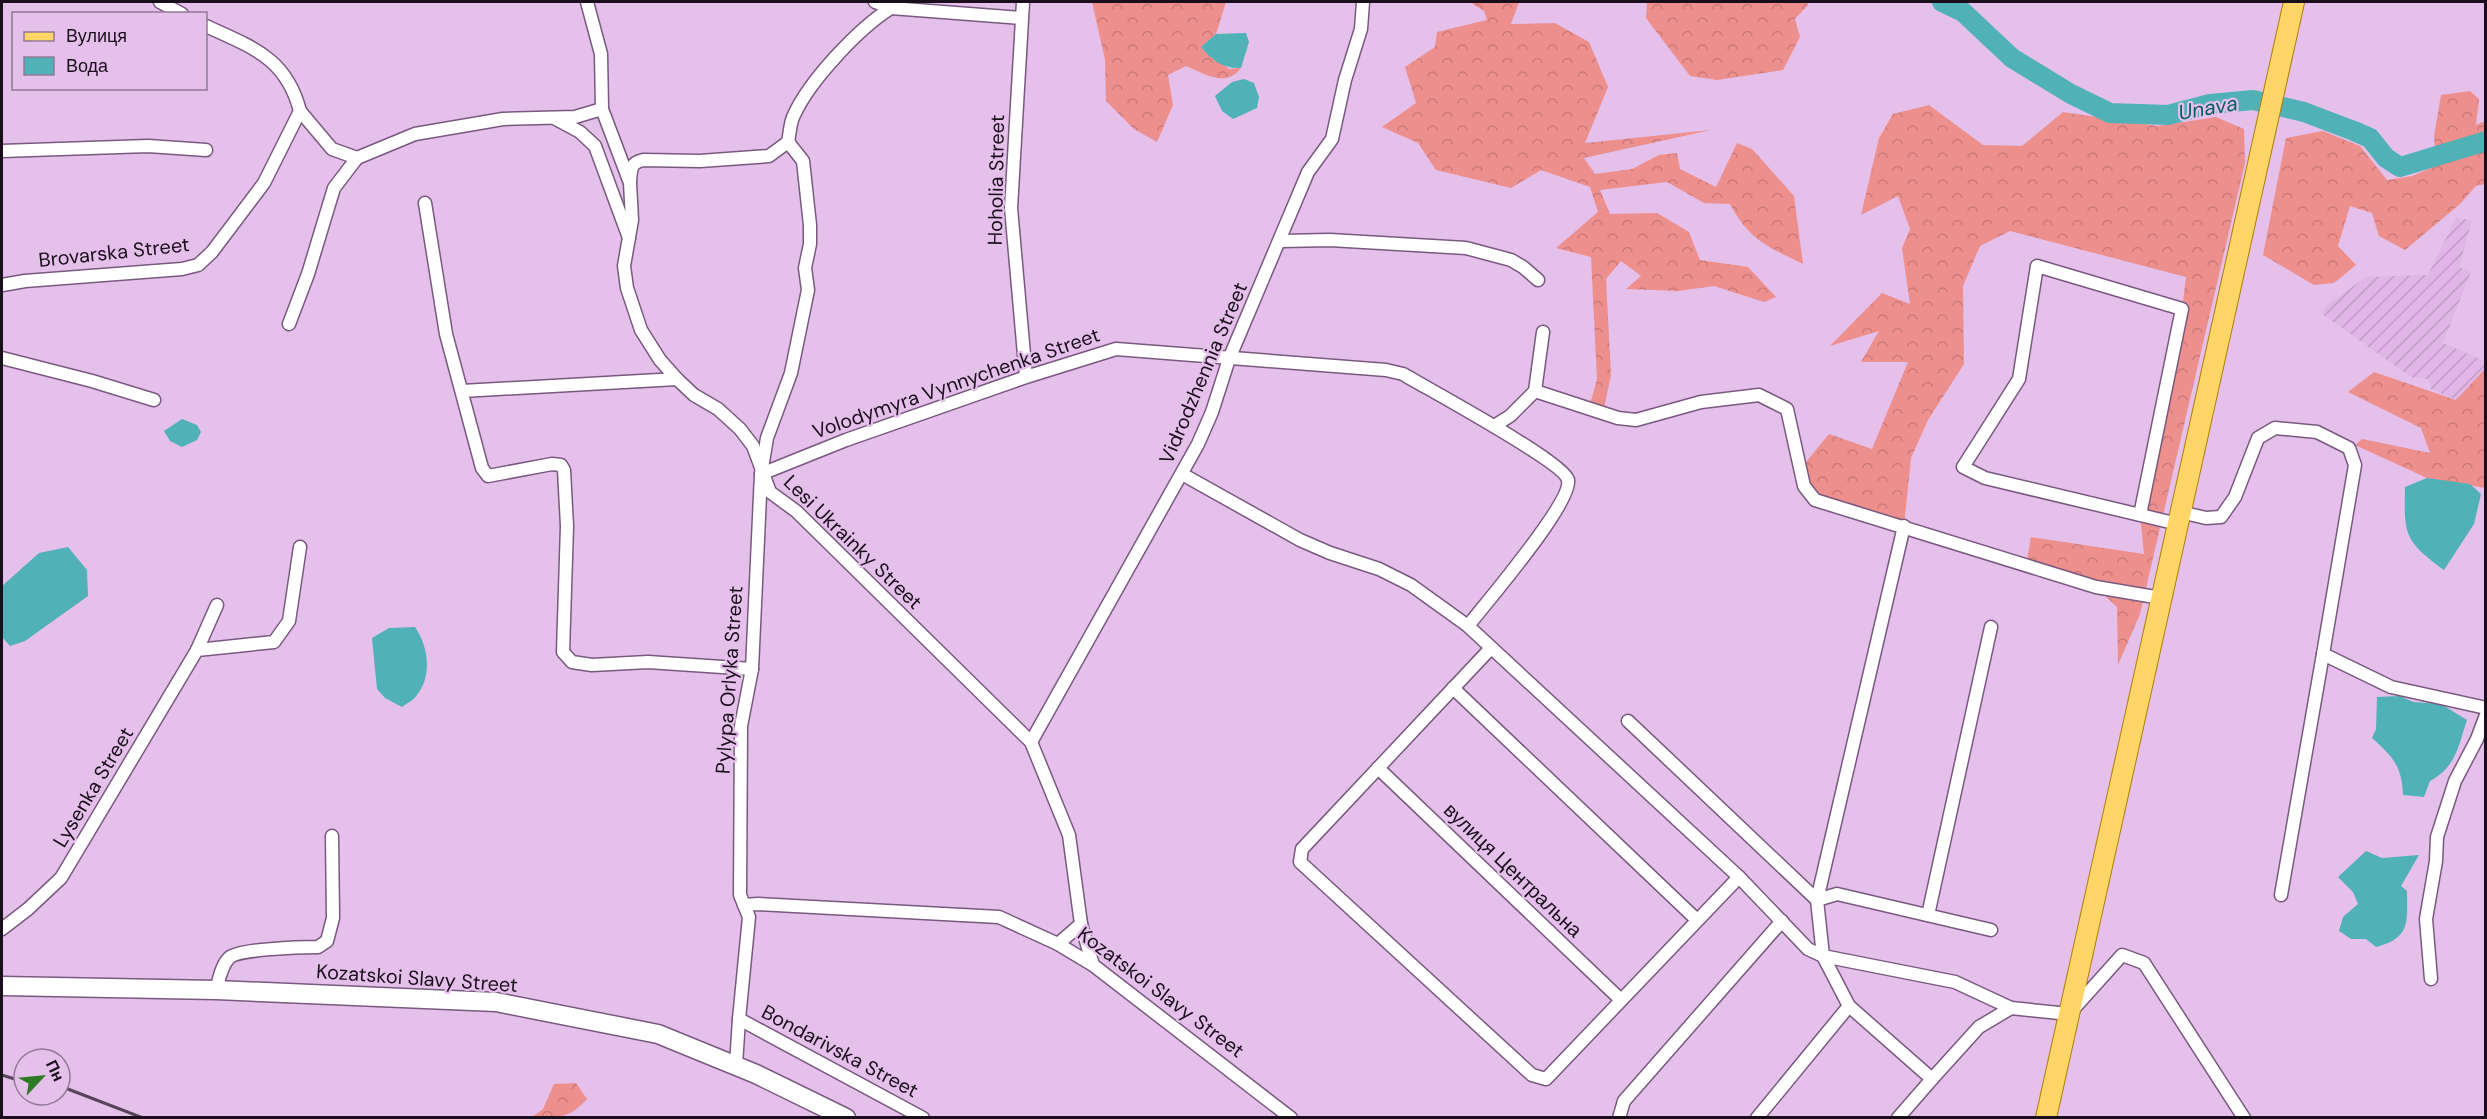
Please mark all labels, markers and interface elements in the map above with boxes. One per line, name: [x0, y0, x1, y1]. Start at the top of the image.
legend: [12, 12, 207, 90]
text: Вулиця: [66, 24, 127, 48]
text: Вода: [66, 54, 109, 78]
water label: Unava: [2176, 89, 2240, 127]
street label: Hoholia Street: [982, 114, 1010, 246]
street label: Brovarska Street: [37, 231, 191, 273]
street label: Vidrodzhennia Street: [1153, 278, 1253, 468]
street label: Volodymyra Vynnychenka Street: [809, 321, 1103, 444]
street label: Lesi Ukrainky Street: [778, 469, 928, 615]
street label: Pylypa Orlyka Street: [709, 585, 749, 775]
street label: Lysenka Street: [47, 722, 139, 852]
street label: вулиця Центральна: [1438, 797, 1588, 943]
street label: Kozatskoi Slavy Street: [1072, 921, 1250, 1063]
street label: Kozatskoi Slavy Street: [315, 958, 519, 998]
street label: Bondarivska Street: [757, 999, 923, 1103]
north arrow: [12, 1047, 72, 1107]
text: Пн: [41, 1057, 69, 1085]

